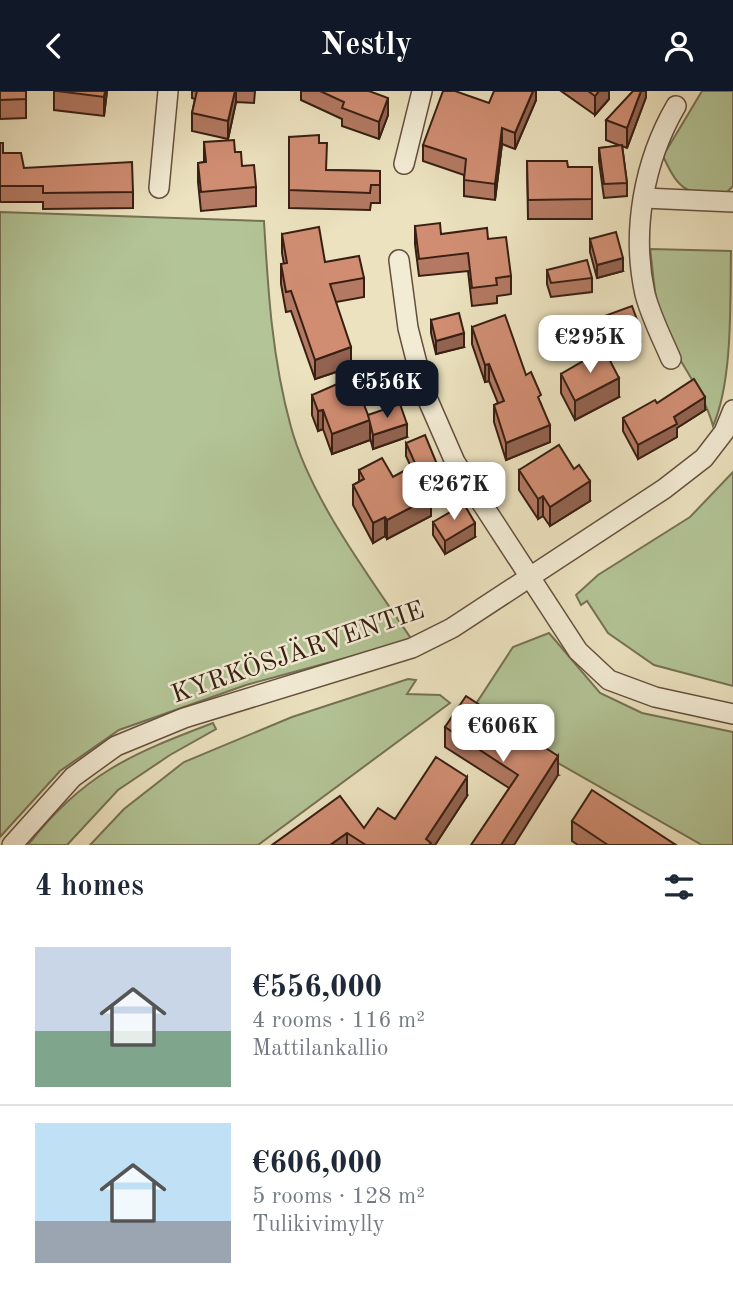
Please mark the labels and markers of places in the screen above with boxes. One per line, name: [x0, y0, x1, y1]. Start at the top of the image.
pin: €295K: [541, 315, 639, 375]
pin: €556K: [338, 361, 436, 420]
pin: €267K: [405, 463, 503, 522]
pin: €606K: [454, 705, 552, 764]

